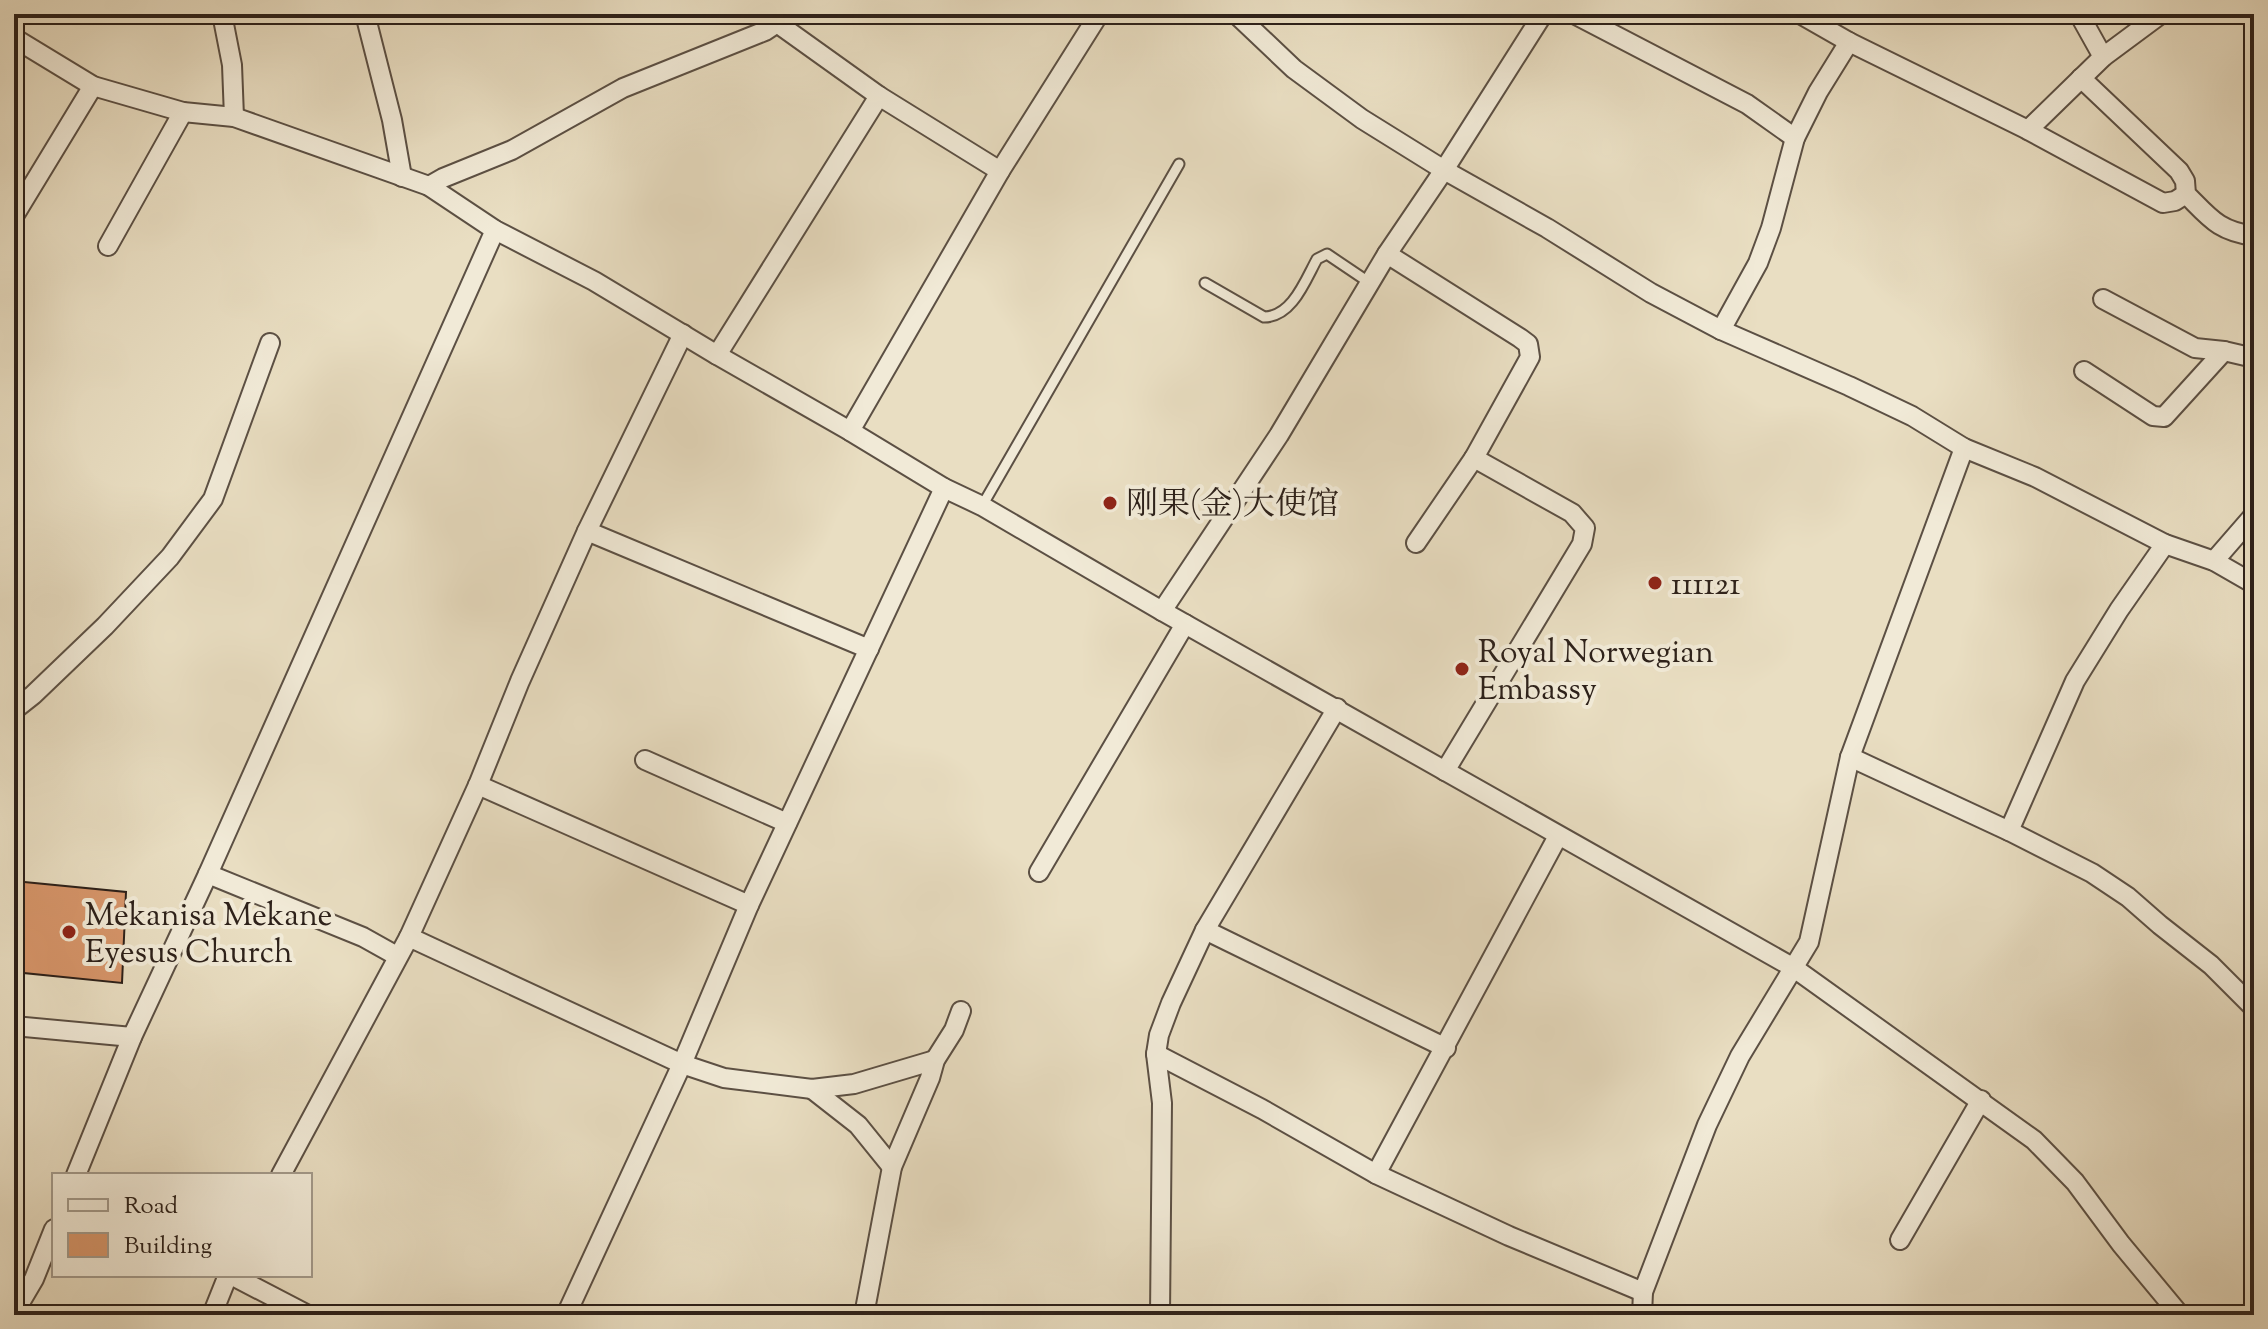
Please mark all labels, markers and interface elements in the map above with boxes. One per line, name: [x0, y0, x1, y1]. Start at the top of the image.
place label: 刚果(金)大使馆: [1126, 483, 1339, 529]
marker: 刚果(金)大使馆: [1101, 494, 1119, 512]
place label: 111121: [1671, 563, 1740, 609]
marker: 111121: [1646, 574, 1664, 592]
place label: Royal Norwegian Embassy: [1478, 631, 1714, 714]
marker: Royal Norwegian Embassy: [1453, 660, 1471, 678]
place label: Mekanisa Mekane Eyesus Church: [85, 894, 332, 977]
marker: Mekanisa Mekane Eyesus Church: [60, 923, 78, 941]
legend: [52, 1173, 312, 1277]
text: Road: [124, 1190, 178, 1224]
text: Building: [124, 1230, 213, 1264]

